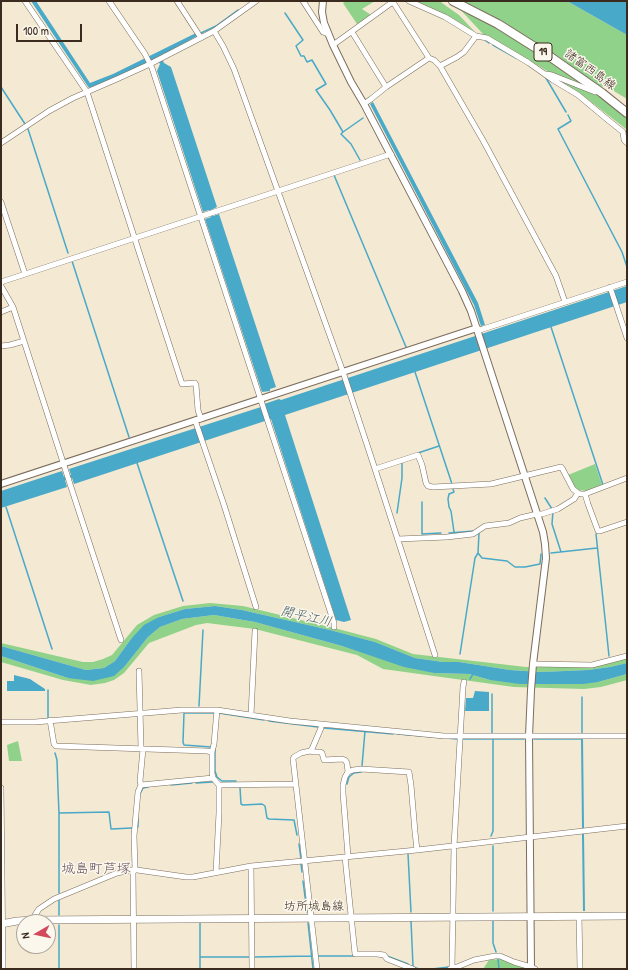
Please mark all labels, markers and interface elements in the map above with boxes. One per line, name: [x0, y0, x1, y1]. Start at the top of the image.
scale bar: [18, 16, 84, 42]
text: 100 m: [23, 22, 49, 39]
road number: 19: [534, 43, 552, 61]
street label: 諸富西島線: [561, 47, 619, 93]
water label: 開平江川: [279, 604, 333, 630]
district label: 城島町芦塚: [61, 861, 131, 877]
street label: 坊所城島線: [284, 900, 344, 914]
north arrow: [16, 914, 56, 954]
text: N: [18, 932, 33, 940]

